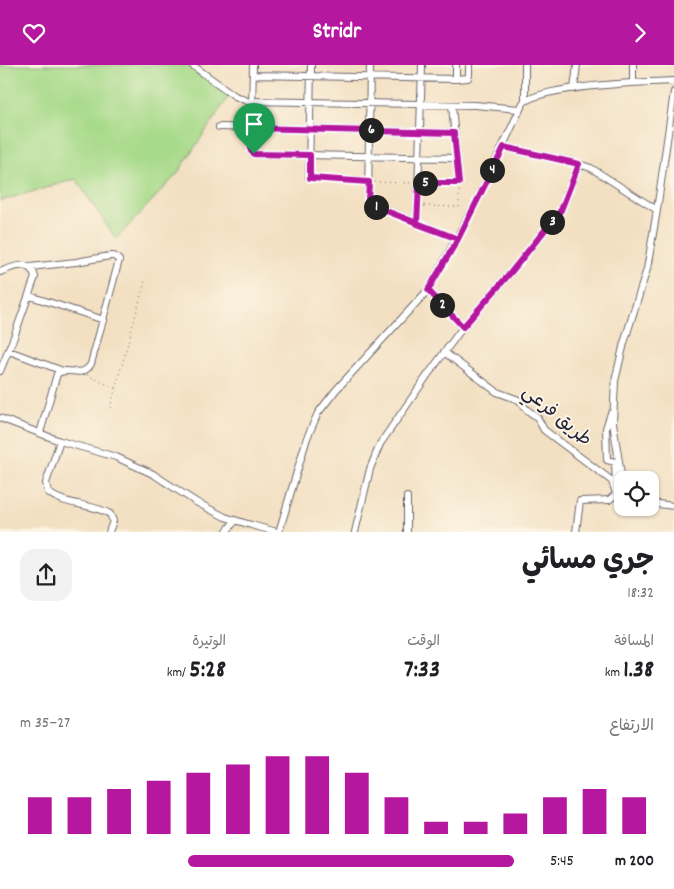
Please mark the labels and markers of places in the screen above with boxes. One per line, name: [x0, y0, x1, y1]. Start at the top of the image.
pin: [233, 103, 275, 154]
pin: 6: [358, 117, 384, 143]
pin: 4: [480, 157, 504, 183]
pin: 5: [412, 171, 438, 195]
pin: 1: [364, 195, 388, 219]
pin: 3: [540, 209, 564, 235]
pin: 2: [430, 293, 454, 317]

